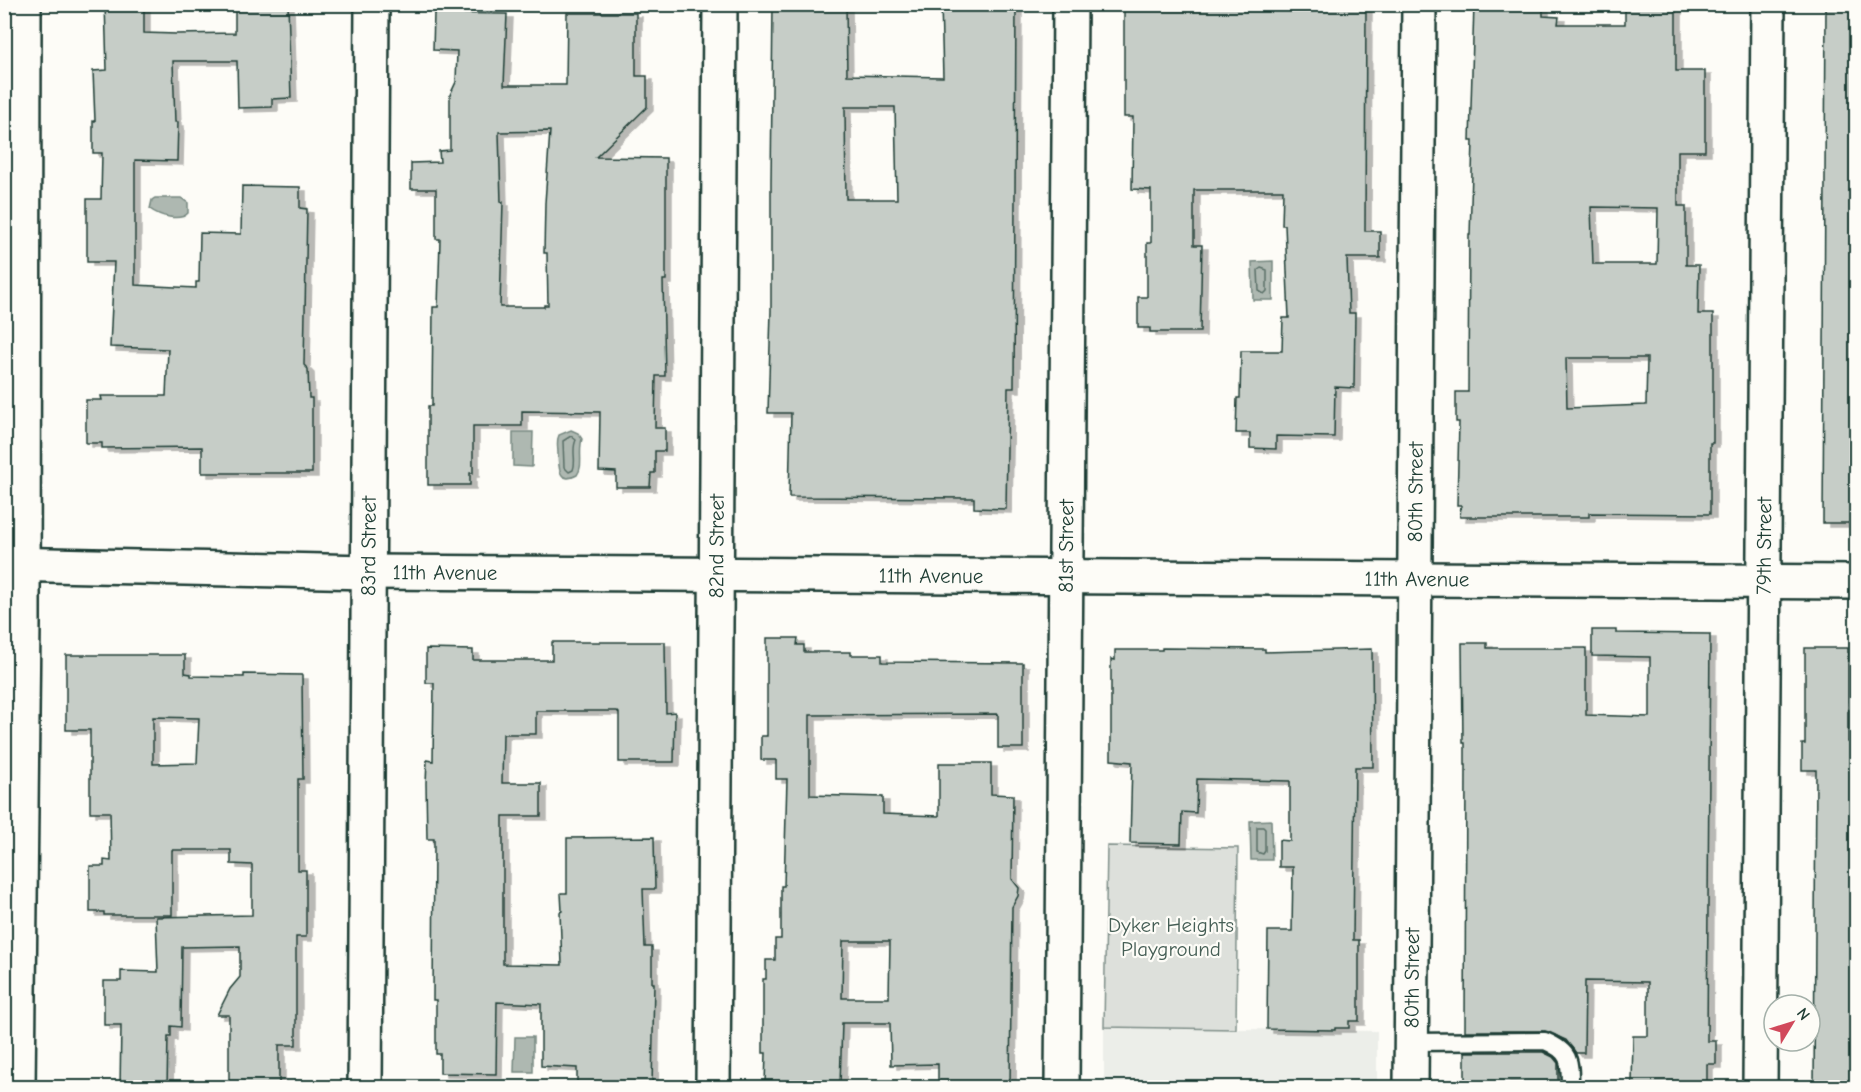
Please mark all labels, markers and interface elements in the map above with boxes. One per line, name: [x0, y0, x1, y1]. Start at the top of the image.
street label: 80th Street: [1403, 441, 1428, 542]
street label: 82nd Street: [704, 493, 729, 598]
street label: 83rd Street: [356, 495, 381, 596]
street label: 79th Street: [1752, 496, 1776, 595]
street label: 81st Street: [1054, 498, 1078, 593]
street label: 11th Avenue: [392, 560, 497, 585]
street label: 11th Avenue: [878, 563, 983, 588]
street label: 11th Avenue: [1364, 567, 1469, 591]
park label: Dyker Heights Playground: [1108, 913, 1234, 961]
street label: 80th Street: [1399, 927, 1424, 1028]
north arrow: [1762, 993, 1822, 1053]
text: N: [1793, 1005, 1813, 1024]

